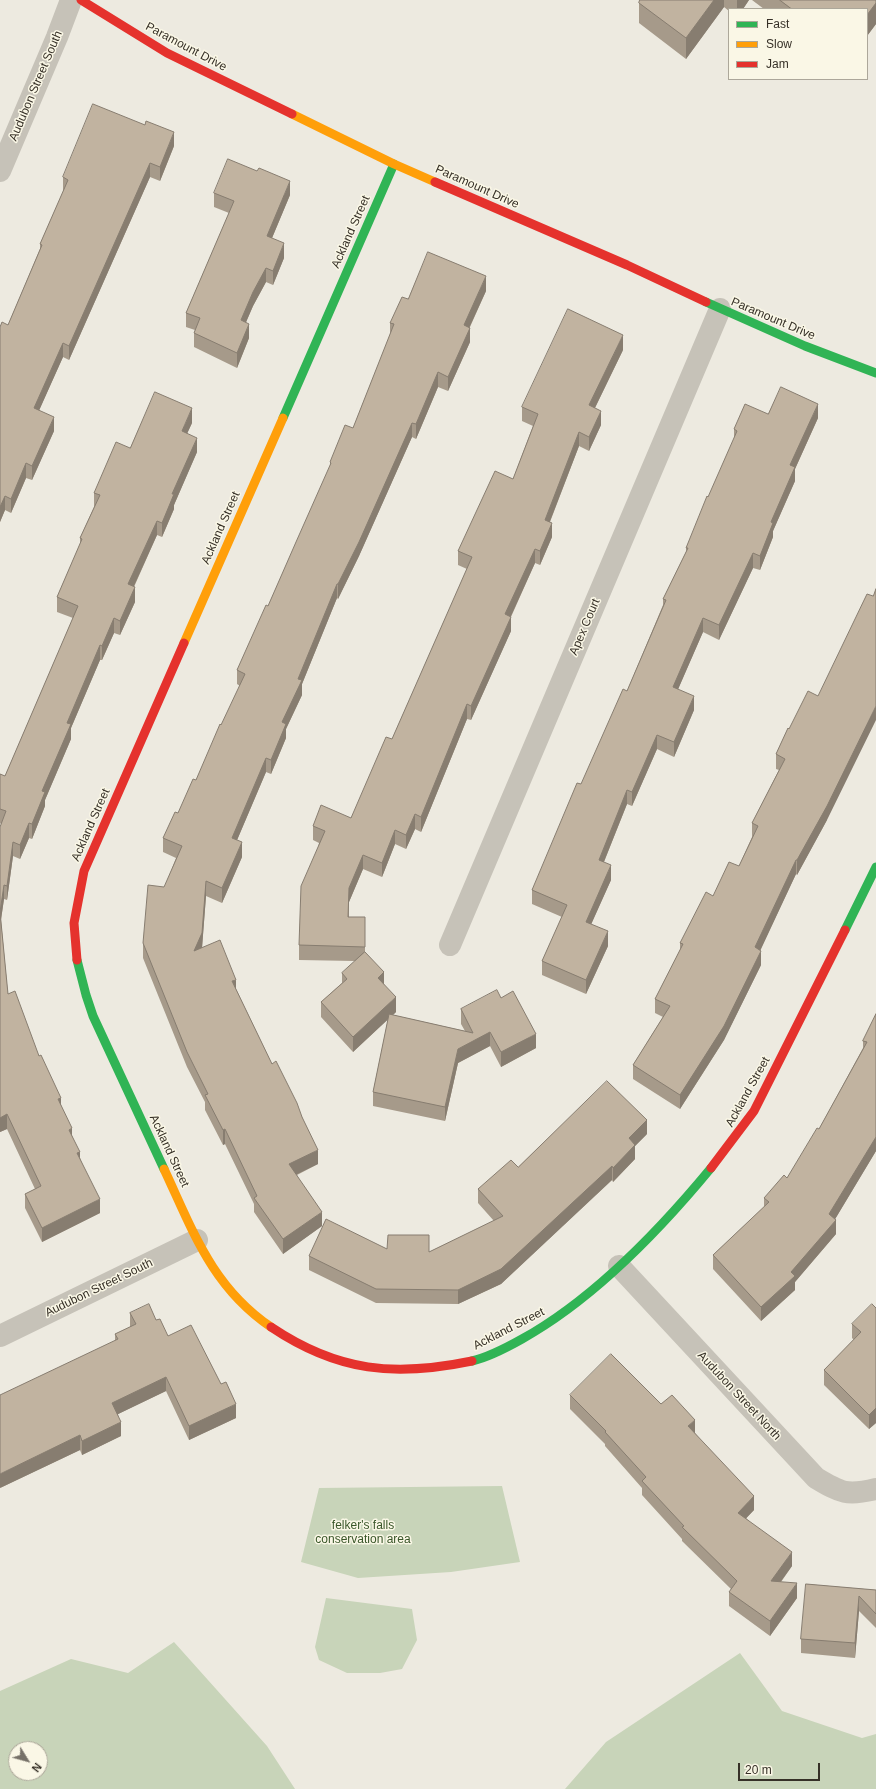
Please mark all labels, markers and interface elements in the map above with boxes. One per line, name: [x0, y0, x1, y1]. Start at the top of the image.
legend: [728, 8, 868, 80]
text: Fast: [766, 17, 789, 31]
street label: Paramount Drive: [143, 20, 229, 74]
street label: Audubon Street South: [6, 29, 66, 143]
text: Slow: [766, 37, 792, 51]
text: Jam: [766, 57, 789, 71]
street label: Paramount Drive: [433, 162, 521, 212]
street label: Ackland Street: [329, 193, 373, 271]
street label: Paramount Drive: [729, 295, 817, 343]
street label: Ackland Street: [199, 489, 243, 567]
street label: Apex Court: [567, 597, 603, 657]
street label: Ackland Street: [69, 786, 113, 864]
street label: Ackland Street: [723, 1054, 773, 1130]
street label: Ackland Street: [146, 1113, 192, 1189]
street label: Audubon Street South: [43, 1256, 155, 1320]
street label: Ackland Street: [471, 1305, 547, 1353]
street label: Audubon Street North: [694, 1349, 784, 1443]
park label: felker's falls conservation area: [315, 1519, 411, 1547]
north arrow: [8, 1741, 48, 1781]
scale bar: [740, 1755, 822, 1781]
text: N: [30, 1761, 44, 1774]
text: 20 m: [745, 1763, 772, 1777]

